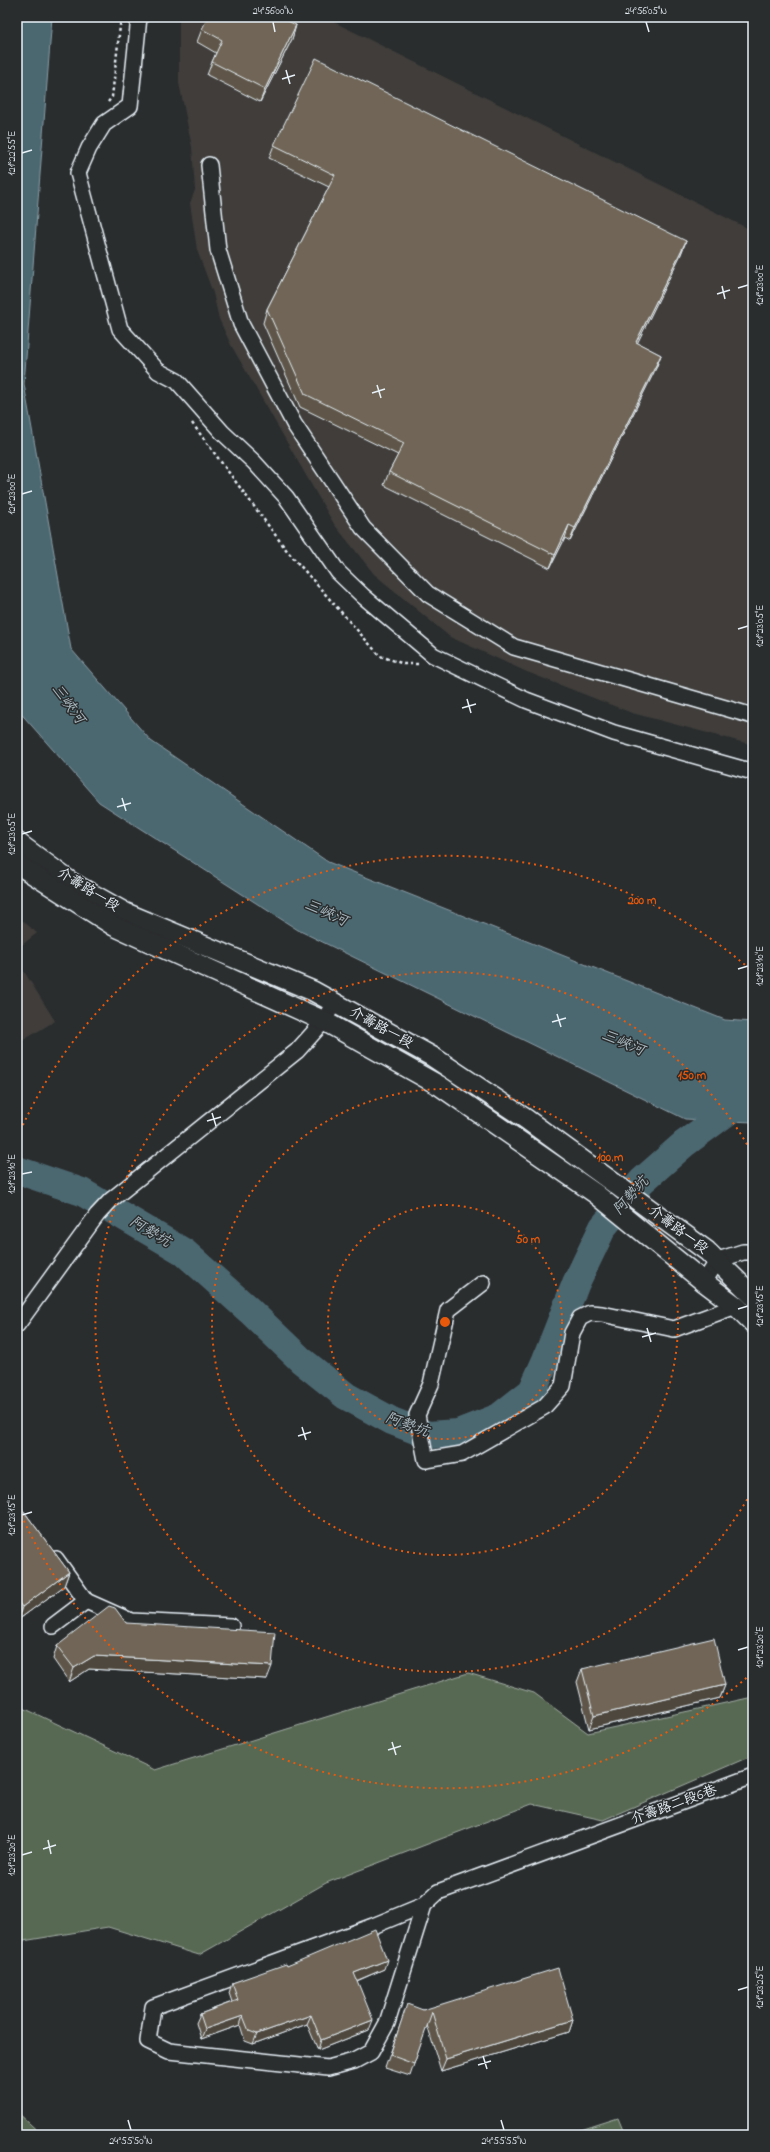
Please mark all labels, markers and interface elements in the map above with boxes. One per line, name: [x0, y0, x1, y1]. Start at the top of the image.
text: 24°56'00"N: [253, 4, 294, 19]
text: 24°56'05"N: [625, 4, 667, 19]
text: 121°22'55"E: [5, 131, 20, 175]
text: 121°23'00"E: [753, 264, 768, 306]
text: 121°23'00"E: [5, 473, 20, 515]
text: 121°23'05"E: [753, 605, 768, 647]
water label: 三峽河: [46, 679, 92, 731]
text: 121°23'05"E: [5, 813, 20, 855]
street label: 介壽路一段: [53, 863, 123, 917]
text: 200 m: [627, 892, 657, 910]
water label: 三峽河: [301, 894, 354, 933]
text: 121°23'10"E: [753, 946, 768, 986]
street label: 介壽路一段: [345, 1002, 417, 1054]
water label: 三峽河: [598, 1024, 651, 1063]
text: 150 m: [678, 1067, 707, 1085]
text: 100 m: [597, 1149, 624, 1167]
text: 121°23'10"E: [5, 1154, 20, 1194]
water label: 阿勢坑: [608, 1170, 656, 1220]
street label: 介壽路一段: [644, 1201, 712, 1259]
water label: 阿勢坑: [125, 1211, 177, 1254]
text: 50 m: [516, 1231, 541, 1249]
text: 121°23'15"E: [753, 1285, 768, 1327]
centre of rings: [438, 1315, 452, 1329]
water label: 阿勢坑: [382, 1407, 434, 1444]
text: 121°23'15"E: [5, 1494, 20, 1536]
text: 121°23'20"E: [753, 1626, 768, 1668]
street label: 介壽路二段6巷: [628, 1779, 721, 1830]
text: 121°23'20"E: [5, 1834, 20, 1876]
text: 121°23'25"E: [753, 1965, 768, 2009]
text: 24°55'50"N: [109, 2134, 153, 2149]
text: 24°55'55"N: [482, 2134, 527, 2149]

